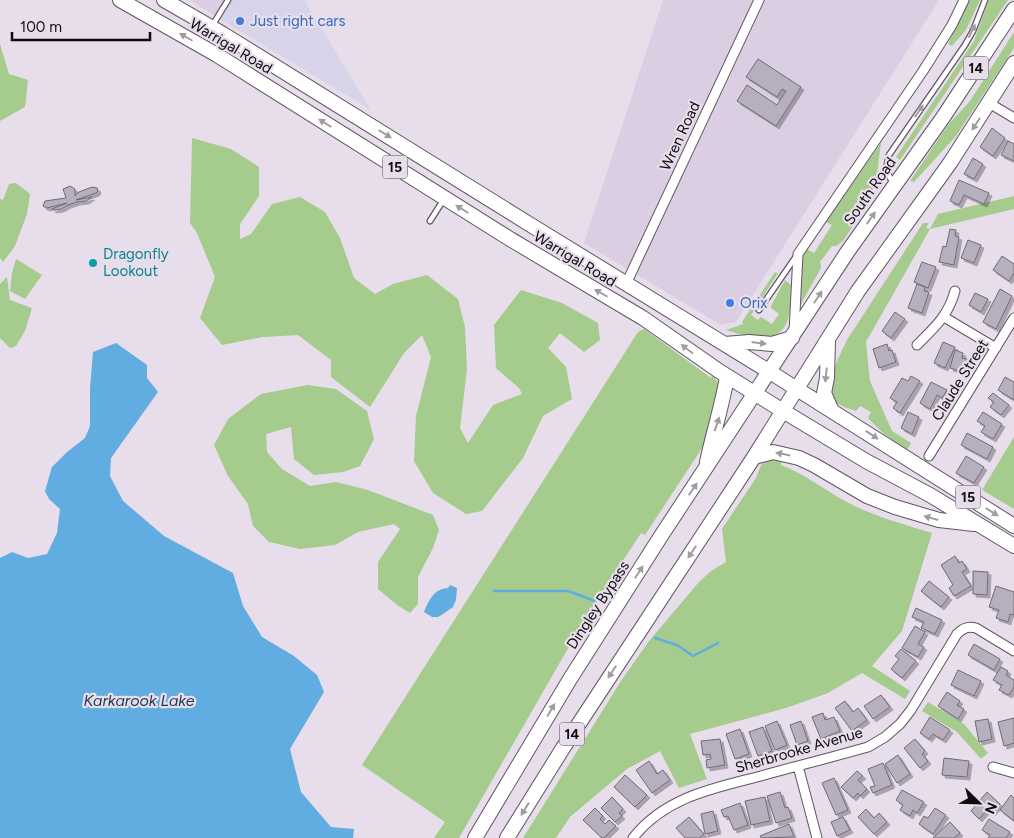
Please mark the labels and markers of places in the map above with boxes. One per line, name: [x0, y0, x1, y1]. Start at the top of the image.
place label: Just right cars: [250, 12, 345, 30]
marker: Just right cars: [234, 15, 246, 27]
place label: Dragonfly Lookout: [103, 245, 169, 280]
marker: Dragonfly Lookout: [87, 257, 99, 269]
place label: Orix: [740, 294, 767, 312]
marker: Orix: [724, 297, 736, 309]

